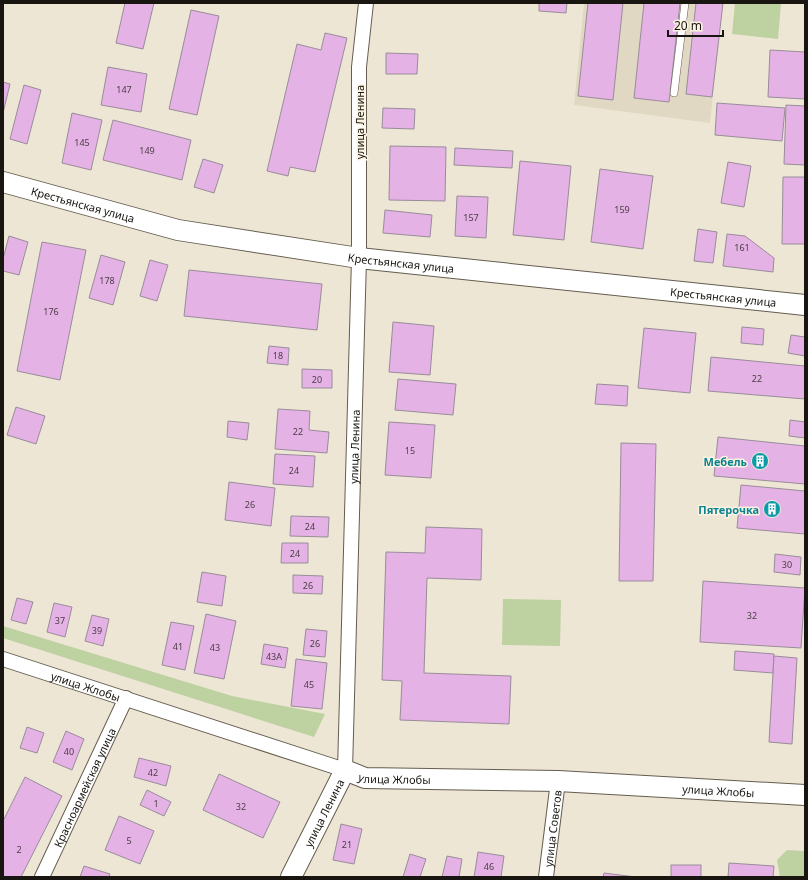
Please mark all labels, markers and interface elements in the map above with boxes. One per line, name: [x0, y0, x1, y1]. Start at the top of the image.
scale bar: [668, 12, 723, 38]
text: 20 m: [674, 17, 702, 34]
house number: 147: [116, 83, 132, 96]
street label: улица Ленина: [352, 85, 367, 159]
house number: 145: [74, 136, 90, 149]
house number: 149: [139, 144, 155, 157]
street label: Крестьянская улица: [30, 183, 137, 225]
house number: 159: [614, 203, 630, 216]
house number: 157: [463, 211, 479, 224]
house number: 161: [734, 241, 750, 254]
street label: Крестьянская улица: [347, 249, 455, 275]
house number: 178: [99, 274, 115, 287]
street label: Крестьянская улица: [669, 283, 777, 309]
house number: 176: [43, 305, 59, 318]
house number: 18: [273, 349, 283, 362]
house number: 22: [752, 372, 762, 385]
house number: 20: [312, 373, 322, 386]
street label: улица Ленина: [345, 409, 362, 484]
house number: 22: [293, 425, 303, 438]
house number: 15: [405, 444, 415, 457]
building icon: Мебель: [750, 451, 770, 471]
place label: Мебель: [704, 454, 747, 469]
house number: 24: [289, 464, 299, 477]
house number: 26: [245, 498, 255, 511]
building icon: Пятерочка: [762, 499, 782, 519]
place label: Пятерочка: [698, 502, 759, 517]
house number: 24: [305, 520, 315, 533]
house number: 24: [290, 547, 300, 560]
house number: 30: [782, 558, 792, 571]
house number: 26: [303, 579, 313, 592]
house number: 32: [747, 609, 757, 622]
house number: 37: [55, 614, 65, 627]
house number: 39: [92, 624, 102, 637]
house number: 26: [310, 637, 320, 650]
house number: 41: [173, 640, 183, 653]
house number: 43: [210, 641, 220, 654]
house number: 43А: [266, 650, 282, 663]
street label: улица Жлобы: [49, 668, 122, 704]
house number: 45: [304, 678, 314, 691]
street label: Красноармейская улица: [50, 725, 119, 850]
house number: 40: [64, 745, 74, 758]
house number: 42: [148, 766, 158, 779]
street label: улица Жлобы: [356, 769, 431, 787]
street label: улица Ленина: [300, 776, 347, 849]
street label: улица Жлобы: [682, 781, 755, 800]
street label: улица Советов: [540, 789, 564, 868]
house number: 1: [153, 797, 159, 810]
house number: 32: [236, 800, 246, 813]
house number: 5: [126, 834, 132, 847]
house number: 21: [342, 838, 352, 851]
house number: 2: [16, 843, 22, 856]
house number: 46: [484, 860, 494, 873]

